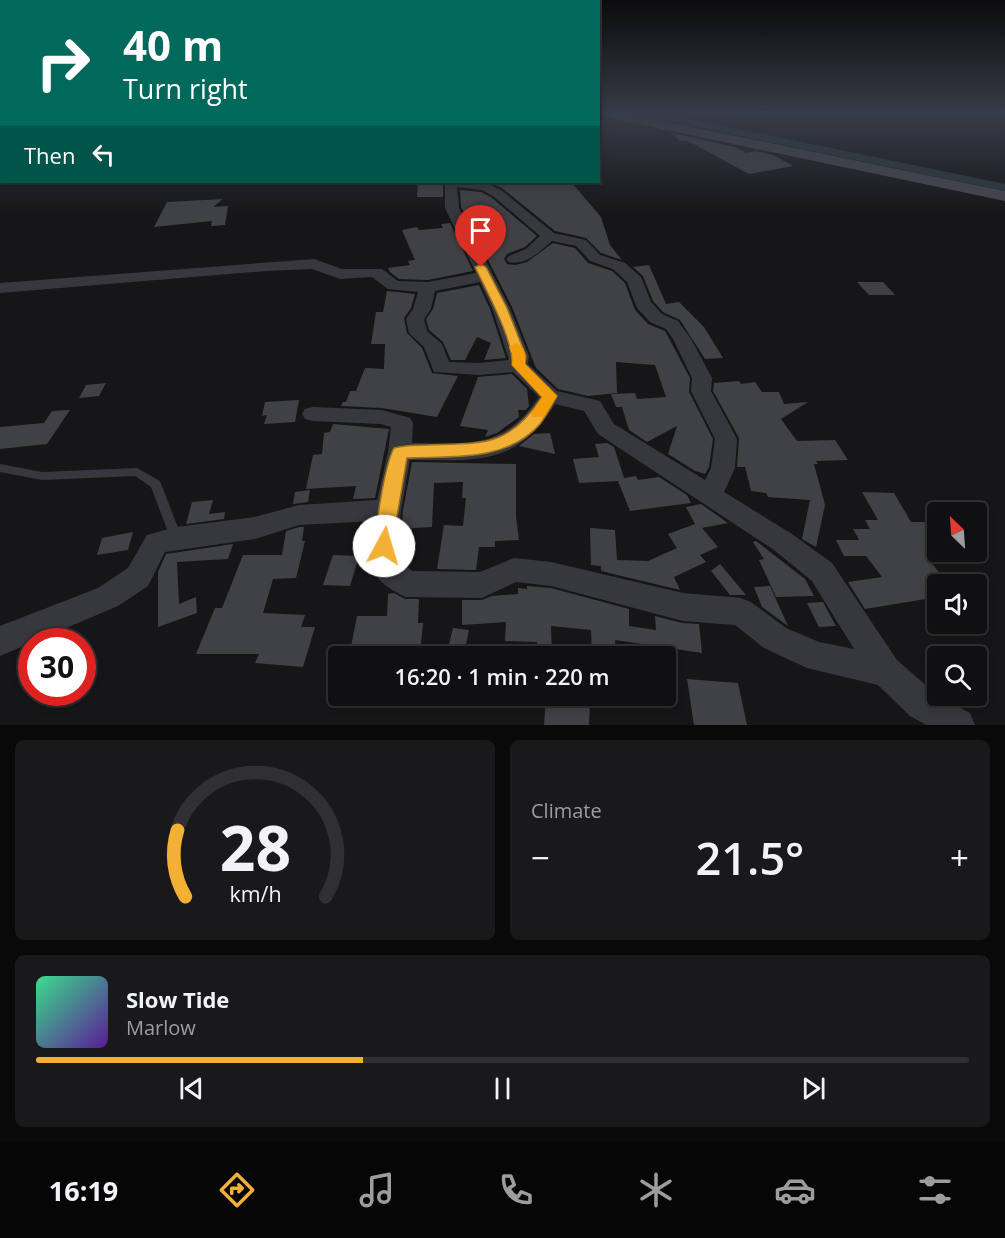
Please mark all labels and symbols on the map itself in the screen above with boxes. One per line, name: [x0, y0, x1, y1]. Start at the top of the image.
pin: [455, 205, 506, 267]
north arrow: [927, 502, 987, 562]
position arrow: [352, 514, 416, 578]
speed limit sign: 30: [18, 628, 96, 706]

